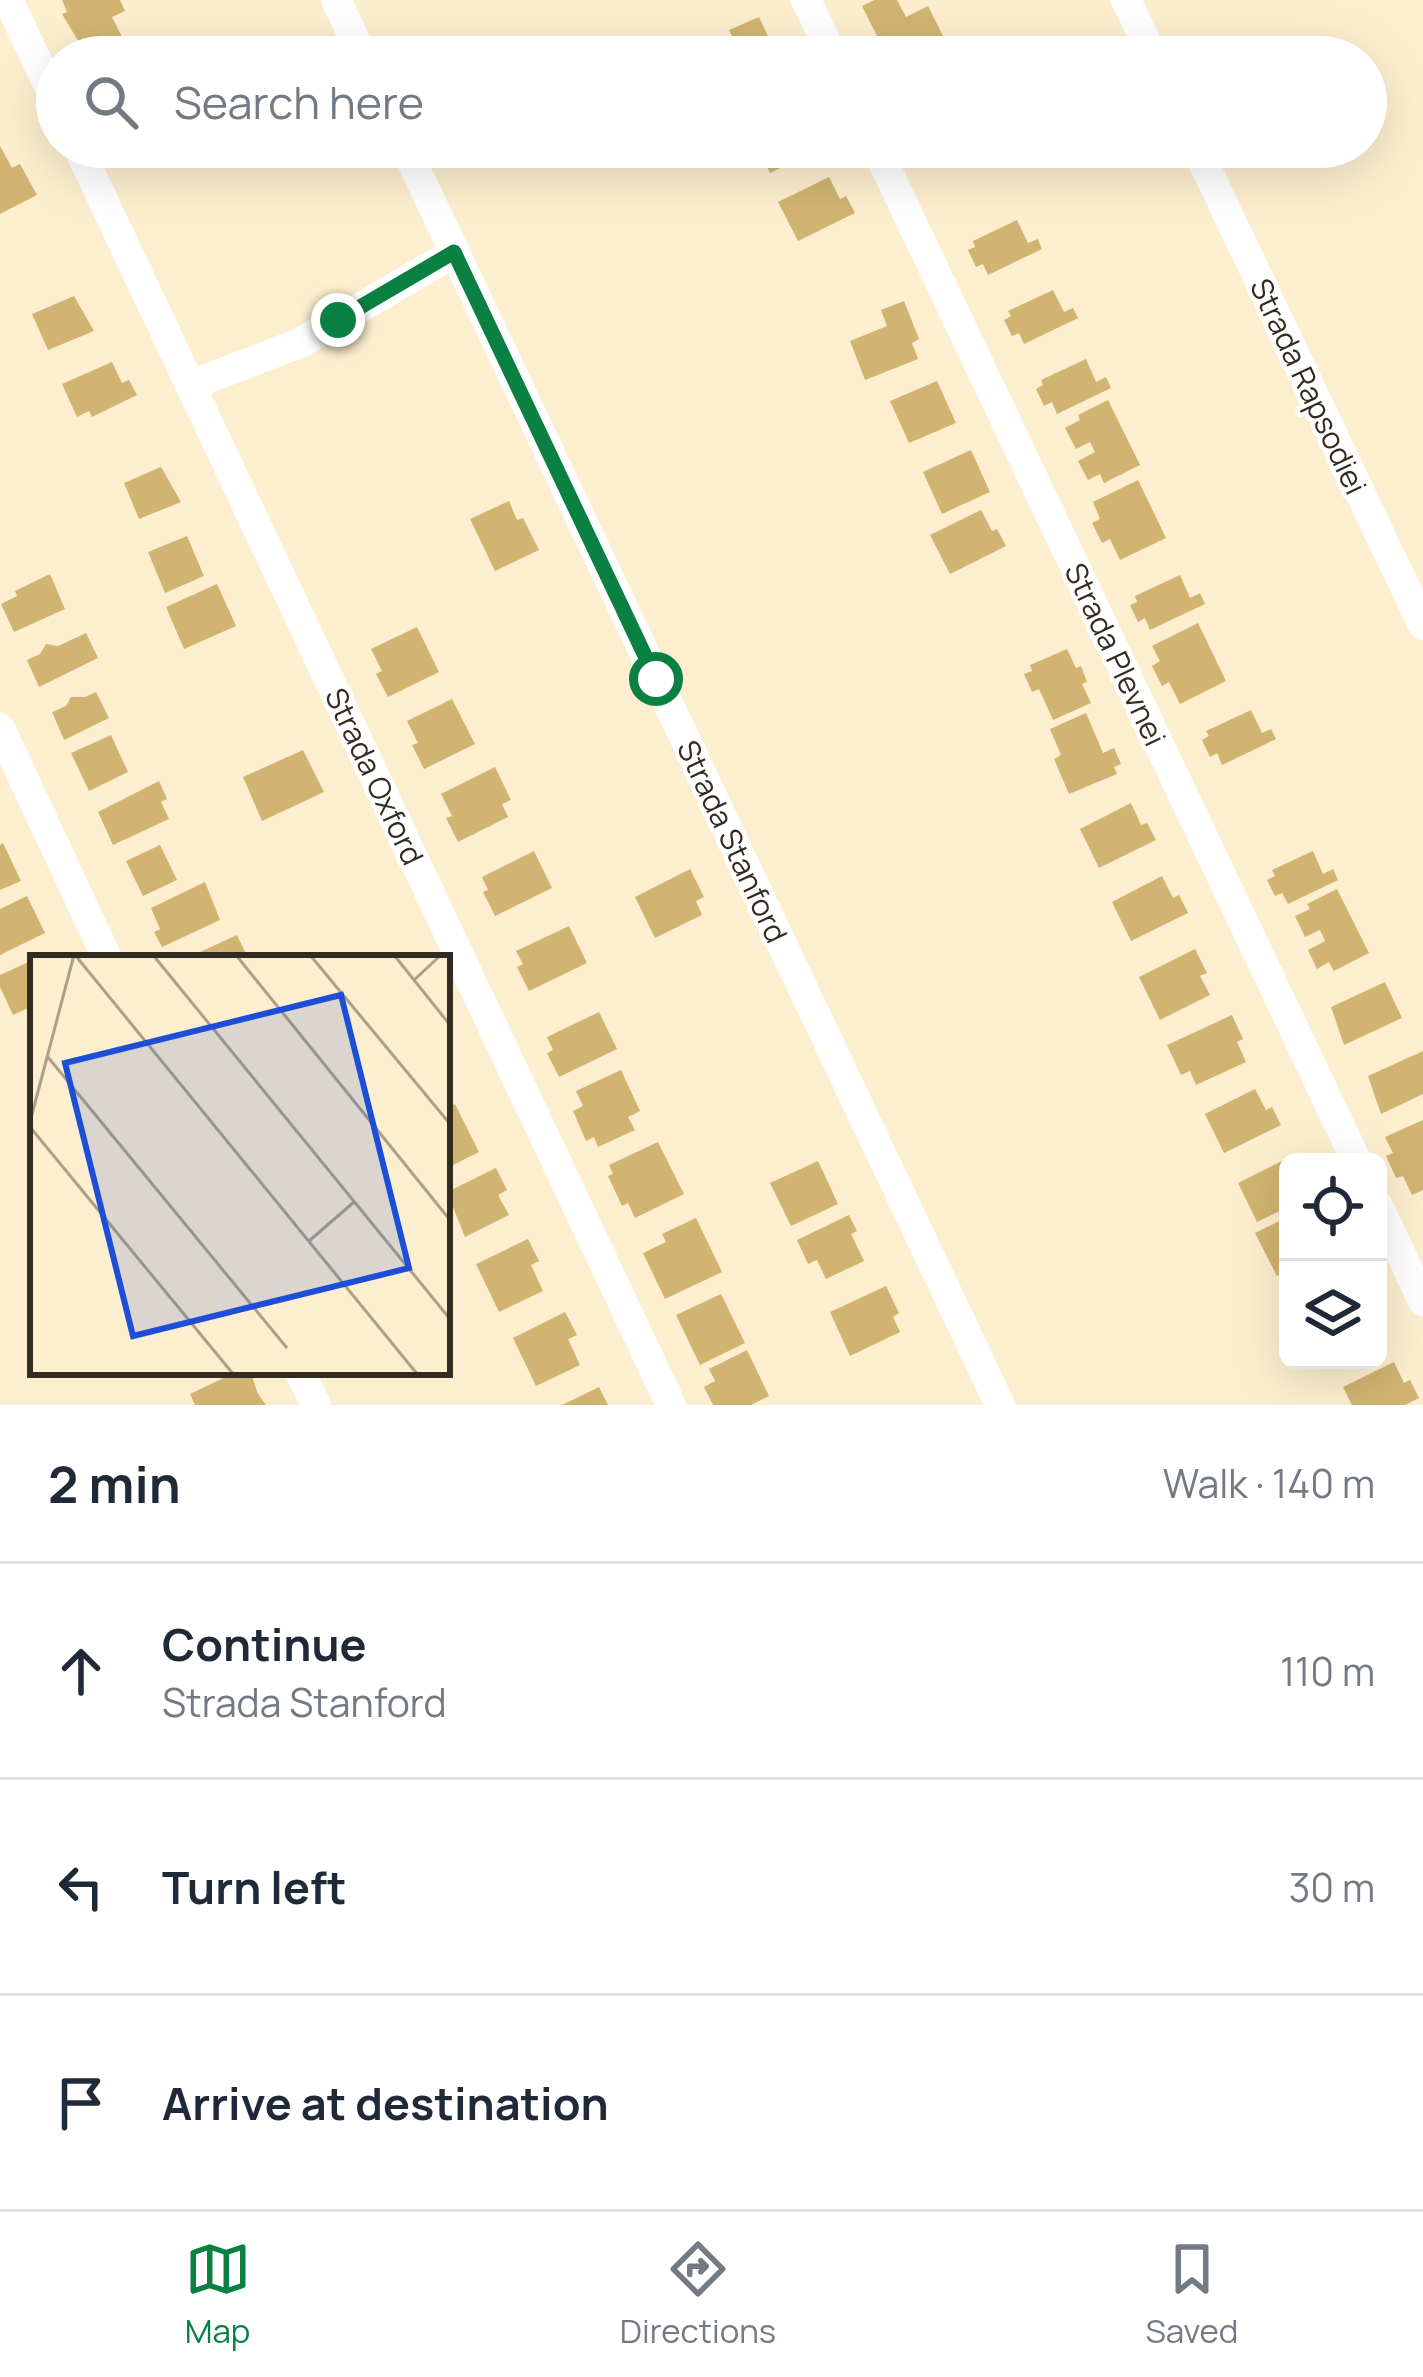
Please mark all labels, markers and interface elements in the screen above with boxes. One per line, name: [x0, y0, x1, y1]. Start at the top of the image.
search box: [36, 36, 1387, 168]
icon: search: [78, 69, 144, 135]
text: Search here: [174, 71, 424, 133]
street label: Strada Rapsodiei: [1241, 271, 1377, 501]
route end: [311, 293, 365, 347]
street label: Strada Plevnei: [1056, 556, 1176, 752]
route start: [629, 652, 683, 706]
street label: Strada Oxford: [316, 681, 434, 871]
street label: Strada Stanford: [668, 733, 798, 949]
inset map: [30, 955, 450, 1375]
map controls: [1279, 1153, 1387, 1369]
button: locate: [1279, 1153, 1387, 1261]
button: layers: [1279, 1261, 1387, 1369]
text: 2 min: [48, 1449, 181, 1518]
text: Walk · 140 m: [1163, 1456, 1375, 1510]
text: Continue: [162, 1613, 367, 1675]
icon: ahead: [48, 1638, 114, 1704]
text: 110 m: [1280, 1644, 1375, 1698]
text: Strada Stanford: [162, 1675, 447, 1729]
icon: left: [48, 1854, 114, 1920]
text: Turn left: [162, 1856, 347, 1918]
text: 30 m: [1289, 1860, 1375, 1914]
icon: arrive: [48, 2070, 114, 2136]
text: Arrive at destination: [162, 2072, 609, 2134]
tab: Map: [185, 2236, 251, 2353]
tab: Directions: [620, 2236, 776, 2353]
tab: Saved: [1145, 2236, 1238, 2353]

